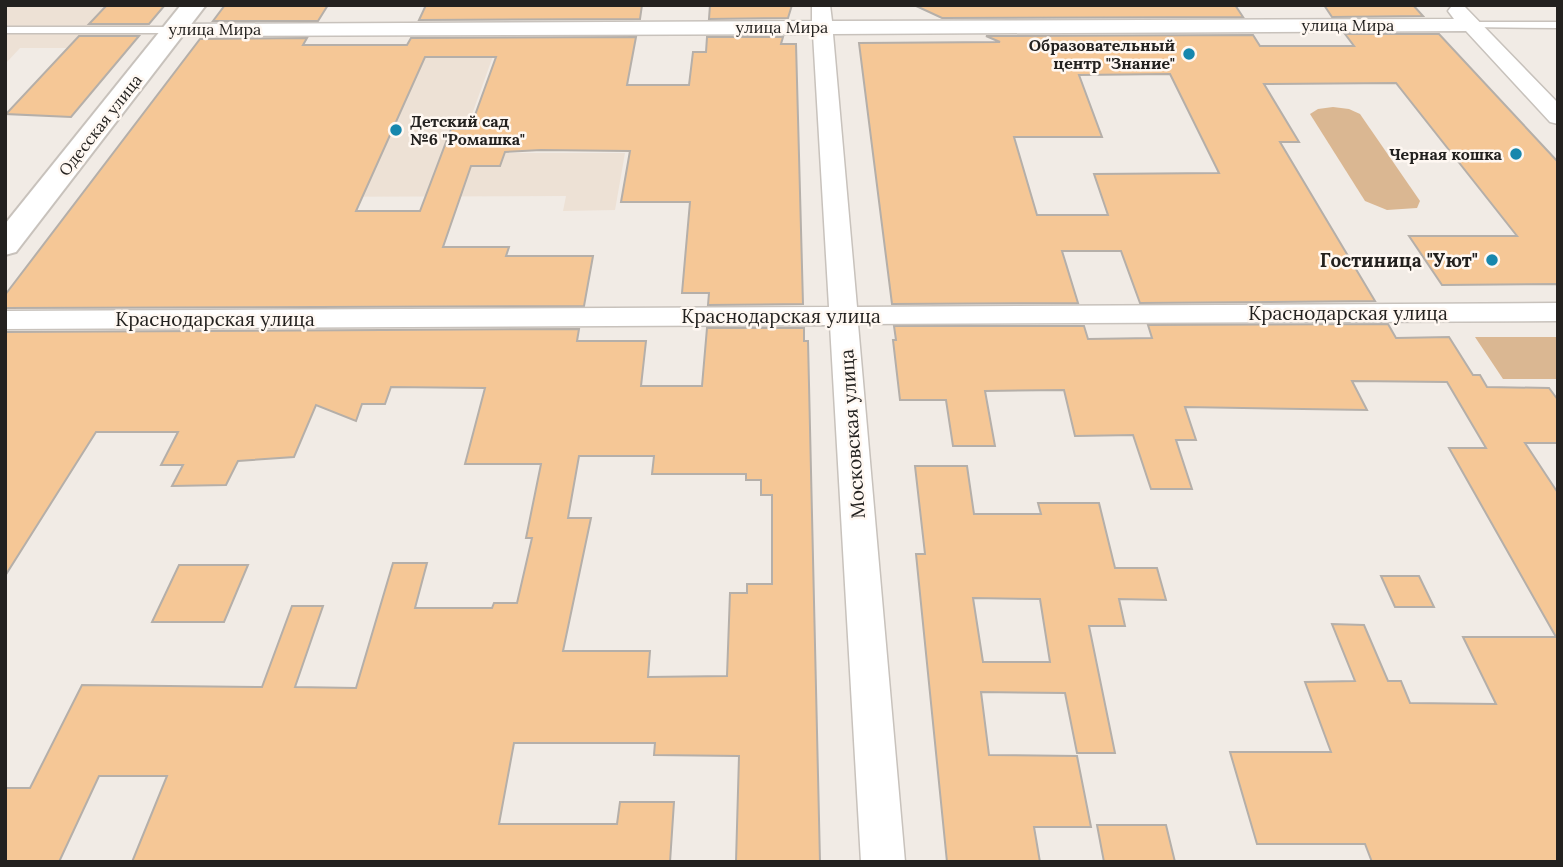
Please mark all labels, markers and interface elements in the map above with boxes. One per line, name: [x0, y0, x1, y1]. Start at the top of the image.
street label: улица Мира: [1302, 15, 1394, 35]
street label: улица Мира: [736, 17, 828, 37]
street label: улица Мира: [169, 19, 261, 39]
place label: Образовательный центр "Знание": [1029, 35, 1175, 73]
marker: Образовательный центр "Знание": [1181, 46, 1197, 62]
street label: Одесская улица: [54, 70, 146, 180]
place label: Детский сад №6 "Ромашка": [410, 111, 525, 149]
marker: Детский сад №6 "Ромашка": [388, 122, 404, 138]
place label: Черная кошка: [1389, 144, 1503, 164]
marker: Черная кошка: [1508, 146, 1524, 162]
place label: Гостиница "Уют": [1320, 248, 1478, 272]
marker: Гостиница "Уют": [1484, 252, 1500, 268]
street label: Краснодарская улица: [1248, 301, 1448, 325]
street label: Краснодарская улица: [681, 304, 881, 328]
street label: Краснодарская улица: [115, 307, 315, 331]
street label: Московская улица: [834, 348, 870, 520]

